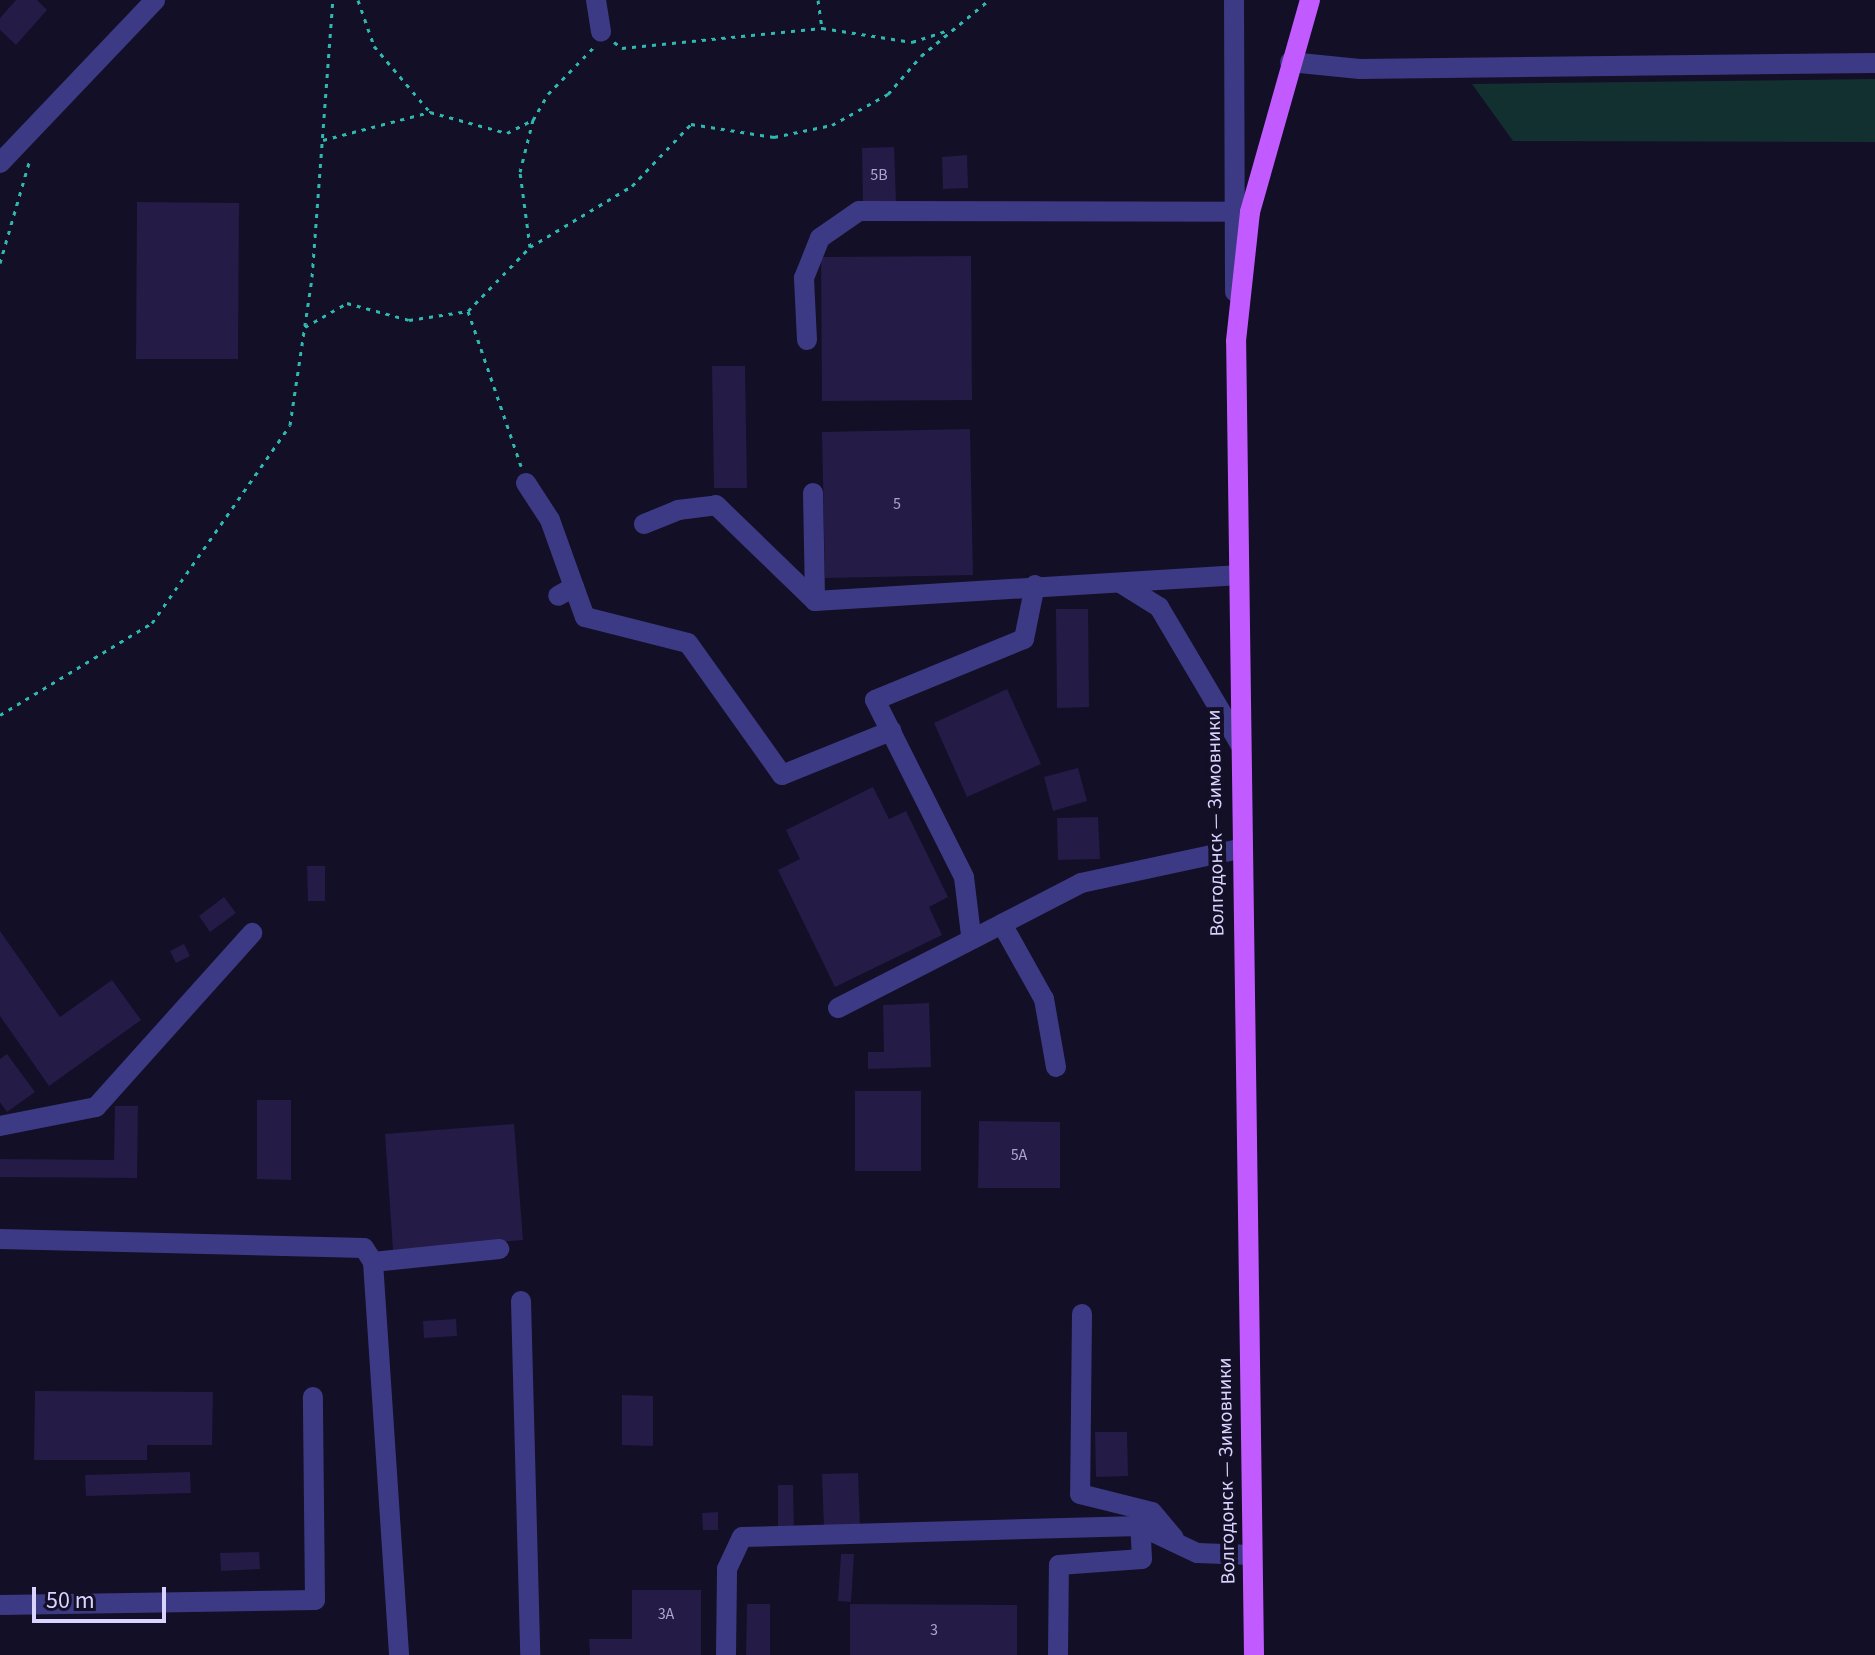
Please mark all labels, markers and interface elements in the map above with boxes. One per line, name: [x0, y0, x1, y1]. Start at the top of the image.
house number: 5В: [870, 165, 888, 185]
house number: 5: [893, 494, 901, 514]
street label: Волгодонск — Зимовники: [1202, 709, 1230, 937]
house number: 5А: [1011, 1145, 1027, 1165]
street label: Волгодонск — Зимовники: [1213, 1357, 1241, 1585]
scale bar: [36, 1571, 170, 1621]
text: 50 m: [46, 1583, 95, 1618]
house number: 3А: [658, 1604, 674, 1624]
house number: 3: [930, 1620, 938, 1640]

